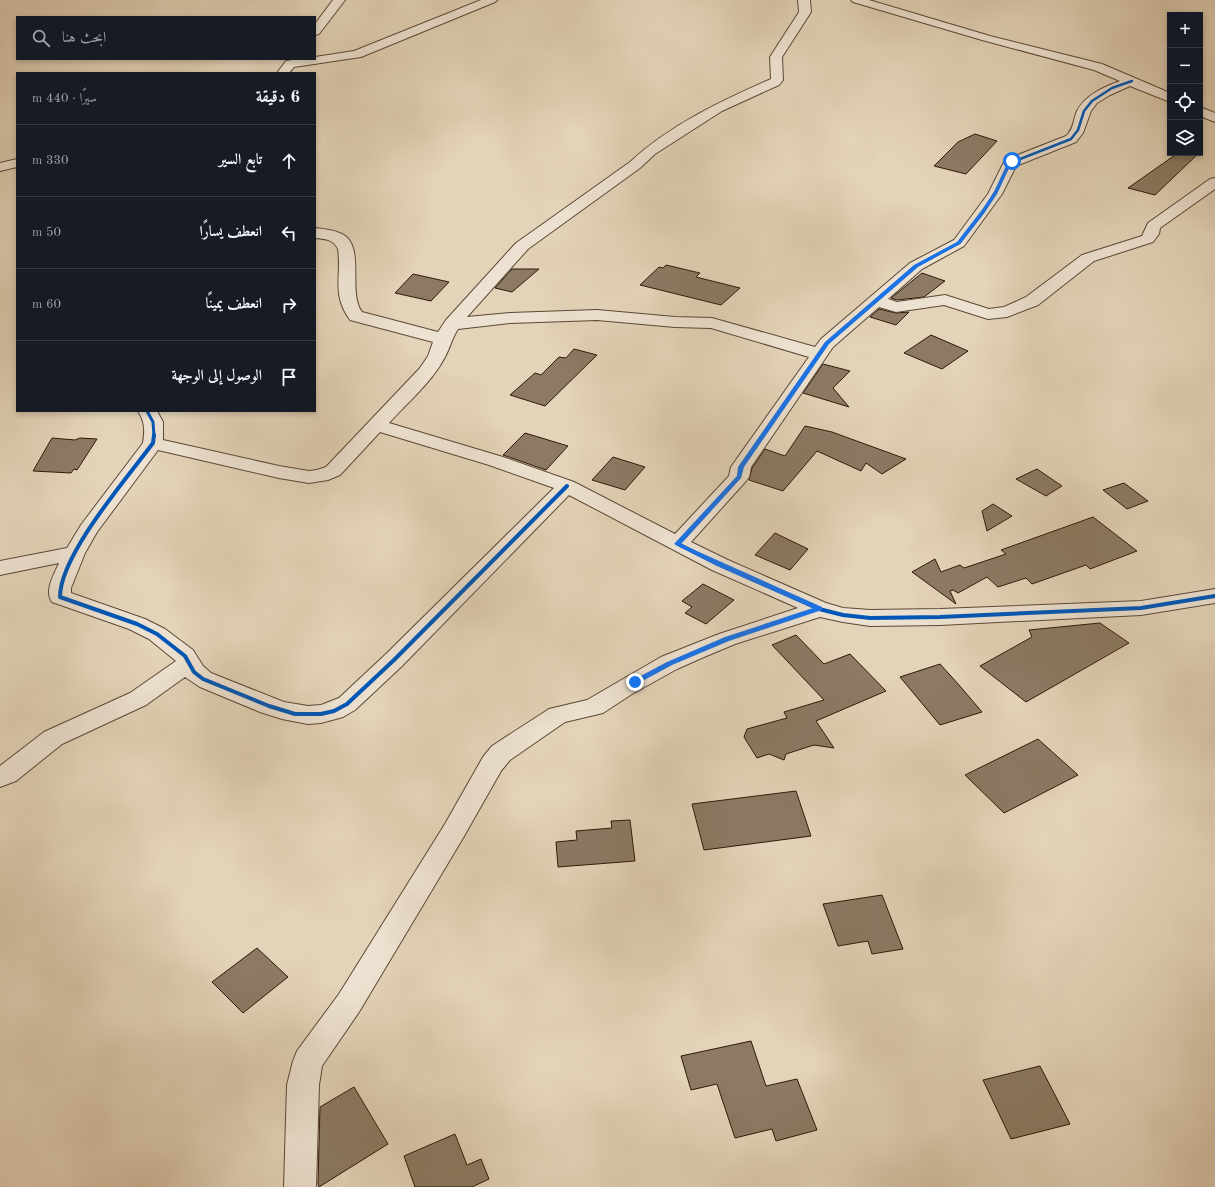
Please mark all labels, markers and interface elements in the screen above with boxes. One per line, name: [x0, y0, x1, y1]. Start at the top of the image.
map controls: [1167, 12, 1203, 156]
button: +: [1167, 12, 1203, 48]
search box: [16, 16, 316, 60]
icon: search: [30, 27, 52, 49]
text: ابحث هنا: [62, 31, 106, 46]
button: −: [1167, 48, 1203, 84]
button: locate: [1167, 84, 1203, 120]
text: 6 دقيقة: [256, 89, 300, 106]
text: سيرًا · 440 m: [32, 92, 97, 105]
button: layers: [1167, 120, 1203, 156]
icon: ahead: [278, 150, 300, 172]
route start: [1003, 152, 1021, 170]
text: تابع السير: [219, 153, 262, 168]
text: 330 m: [32, 154, 69, 167]
icon: left: [278, 222, 300, 244]
text: انعطف يسارًا: [200, 225, 262, 240]
text: 50 m: [32, 226, 61, 239]
icon: right: [278, 294, 300, 316]
text: انعطف يمينًا: [206, 297, 262, 312]
text: 60 m: [32, 298, 61, 311]
icon: arrive: [278, 366, 300, 388]
text: الوصول إلى الوجهة: [171, 369, 262, 384]
route end: [626, 673, 644, 691]

